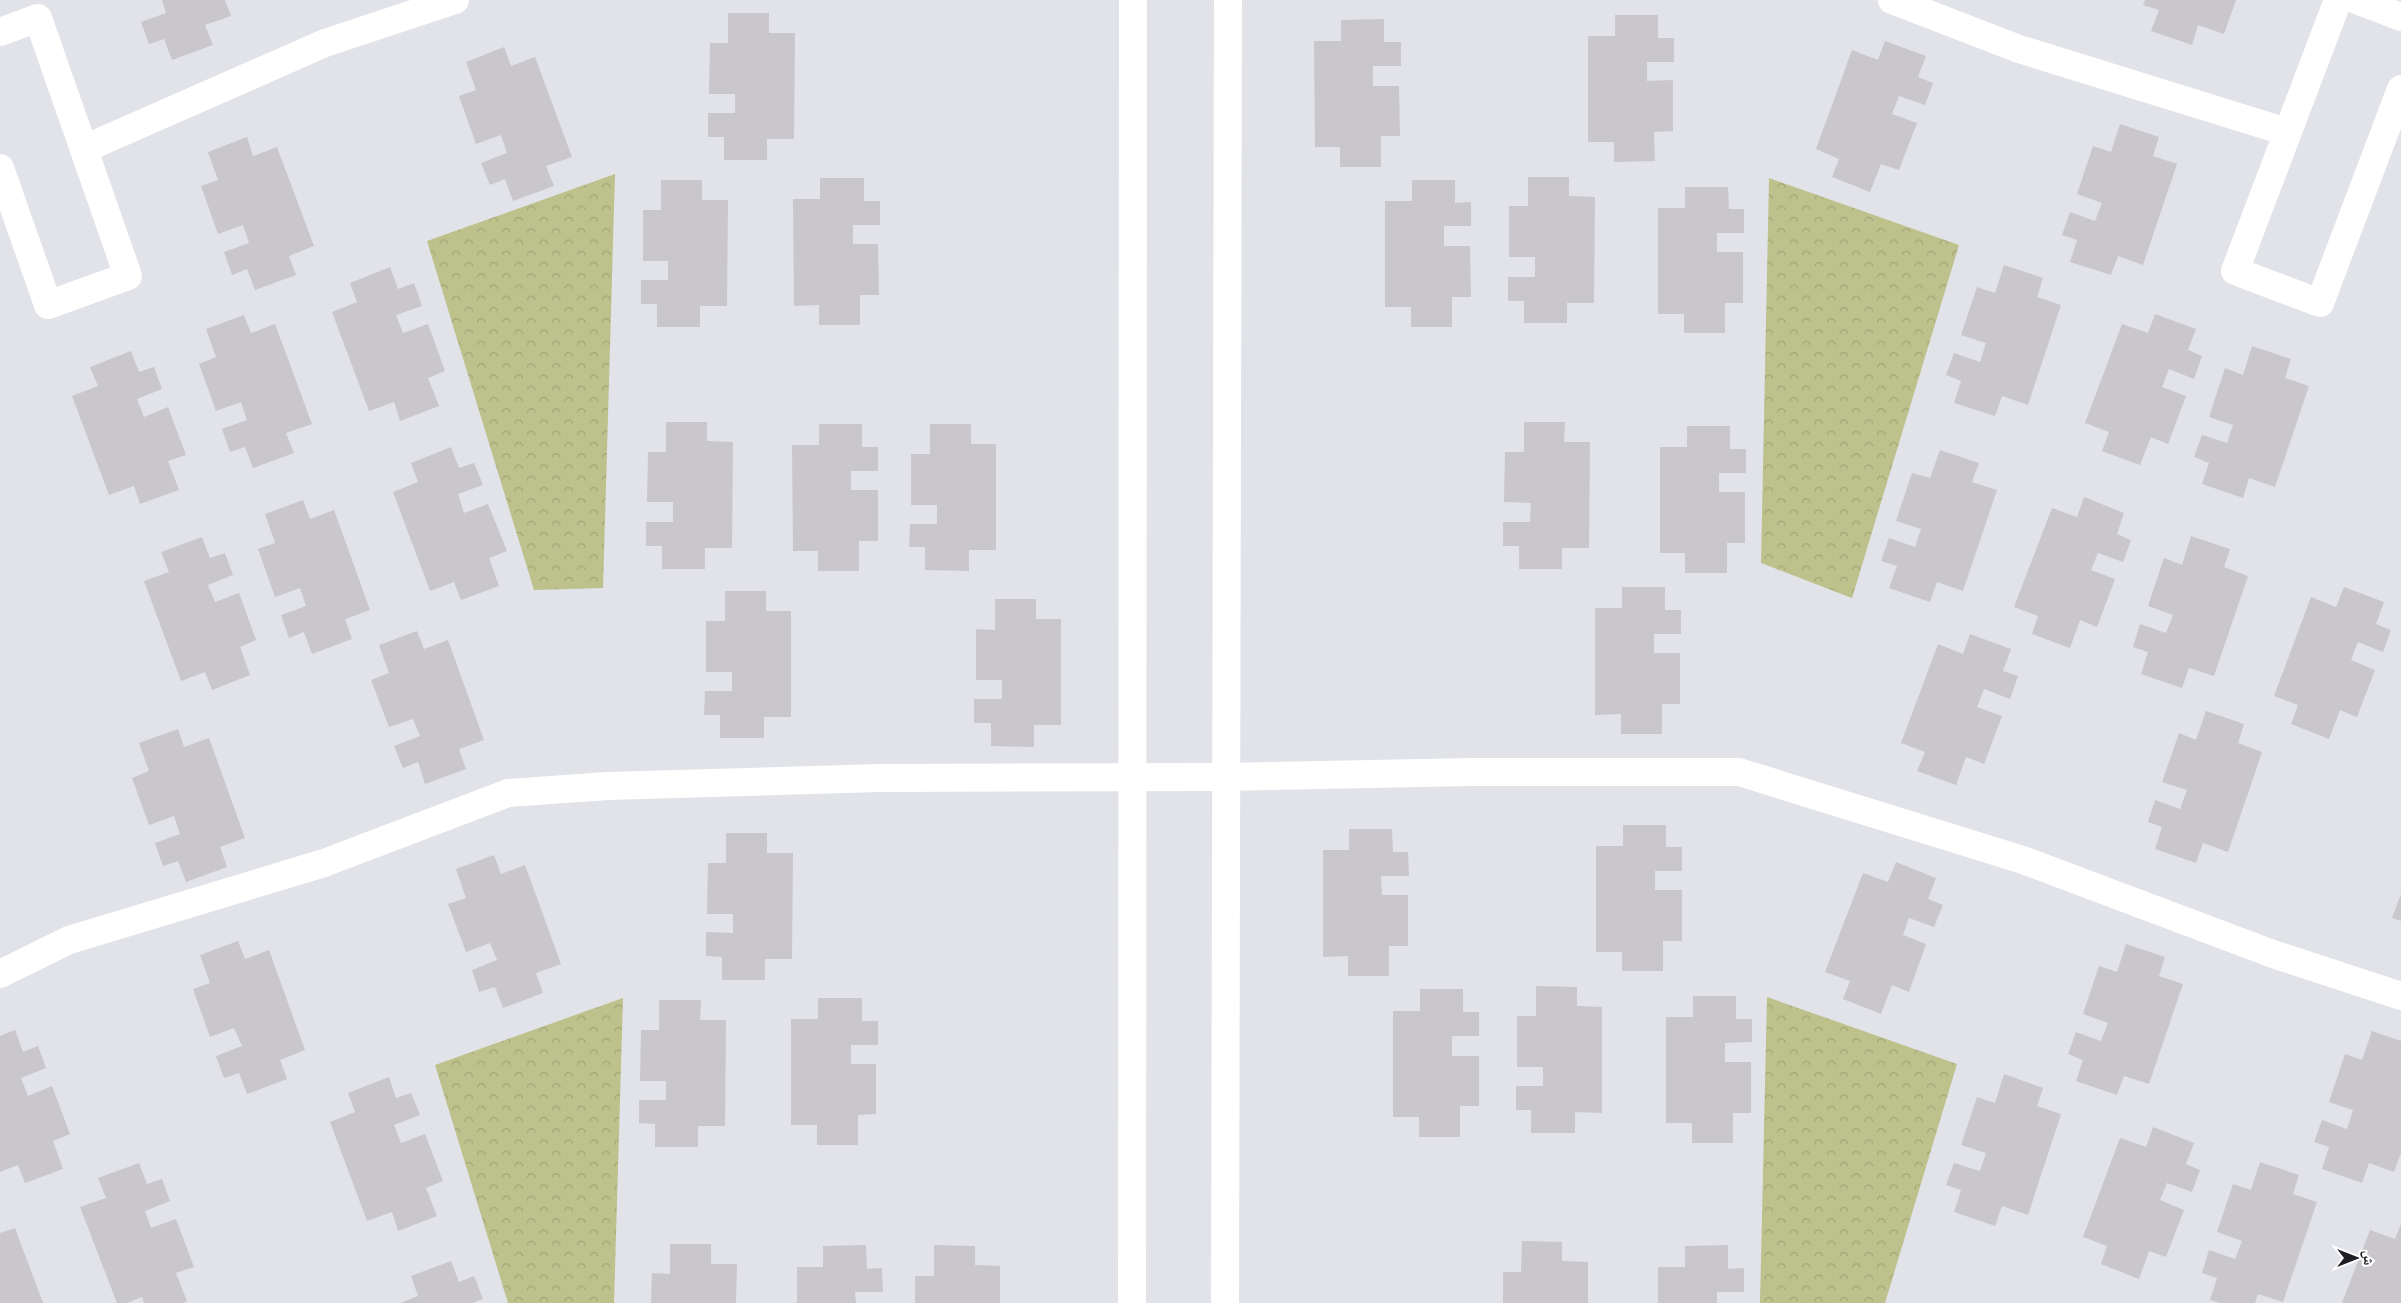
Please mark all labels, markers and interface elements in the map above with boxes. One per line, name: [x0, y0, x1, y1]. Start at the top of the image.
north arrow: [2331, 1233, 2381, 1283]
text: ش: [2360, 1251, 2378, 1266]

